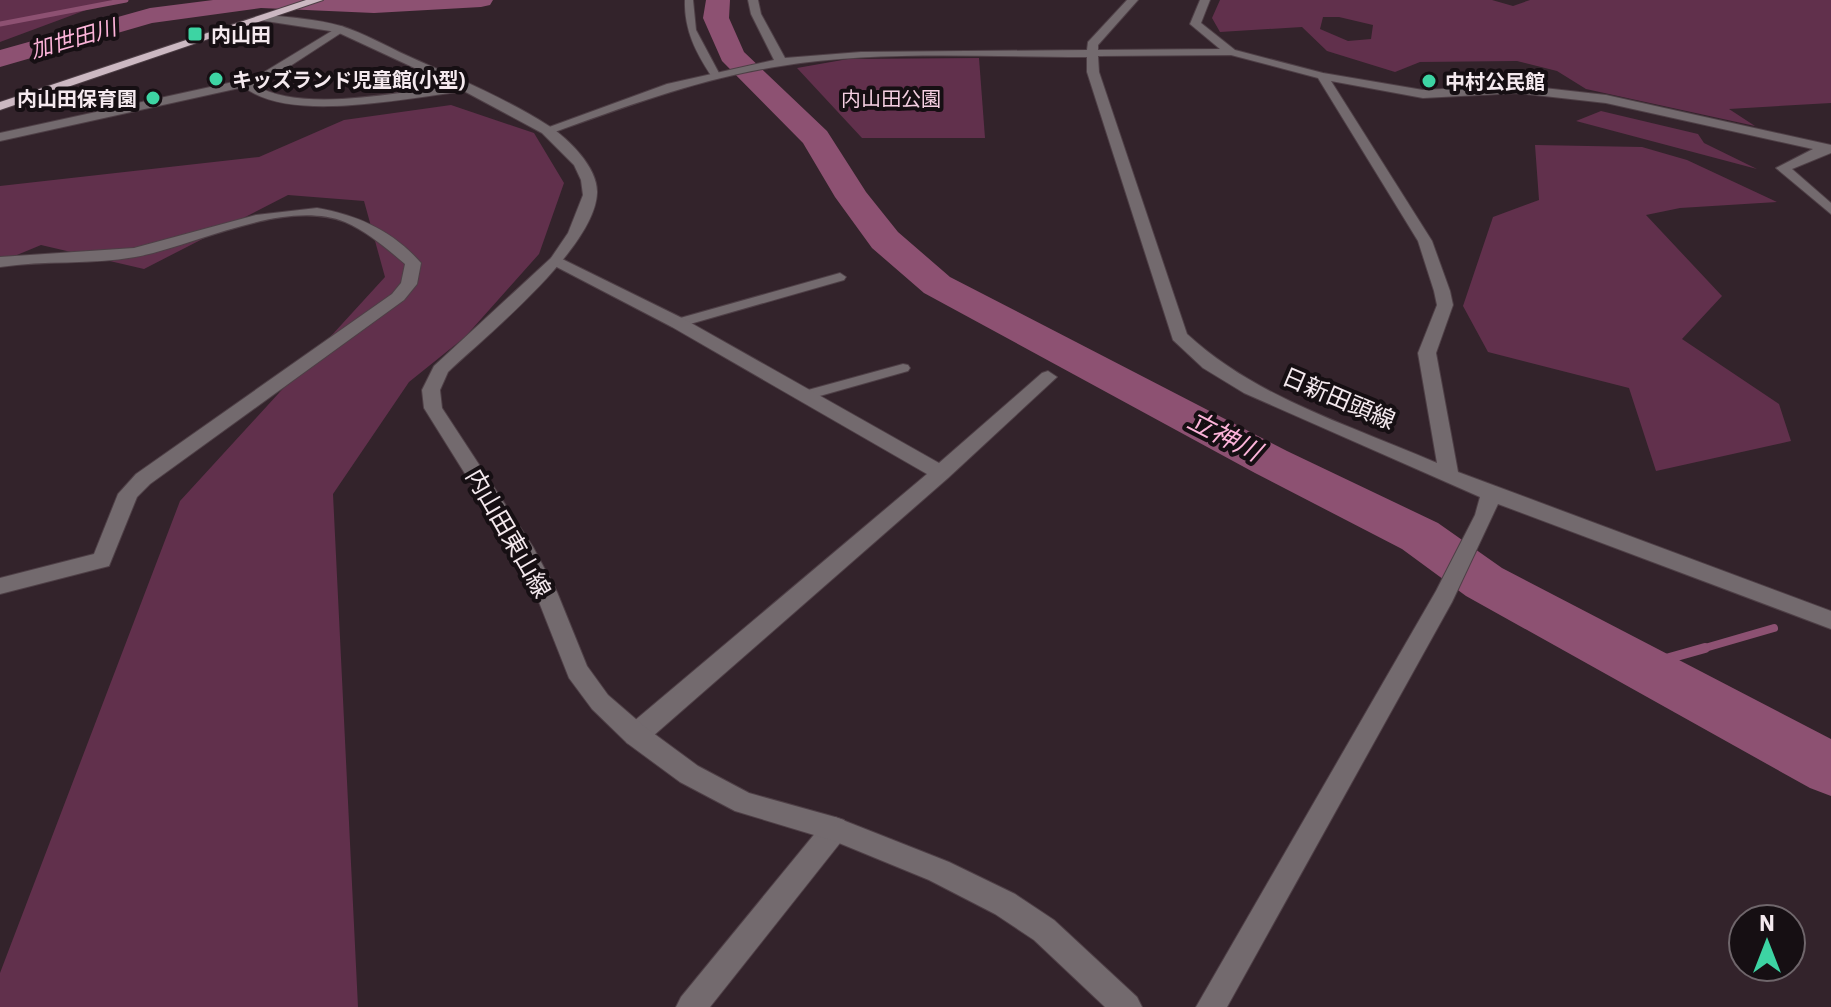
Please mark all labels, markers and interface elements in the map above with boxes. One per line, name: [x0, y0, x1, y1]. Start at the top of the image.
water label: 加世田川: [27, 11, 121, 64]
place label: 内山田: [211, 21, 271, 48]
marker: 内山田: [186, 25, 204, 43]
place label: キッズランド児童館(小型): [232, 66, 466, 93]
place label: 中村公民館: [1445, 68, 1545, 95]
marker: キッズランド児童館(小型): [207, 70, 225, 88]
marker: 中村公民館: [1420, 72, 1438, 90]
place label: 内山田保育園: [17, 85, 137, 112]
park label: 内山田公園: [841, 85, 941, 112]
marker: 内山田保育園: [144, 89, 162, 107]
street label: 日新田頭線: [1278, 360, 1400, 436]
water label: 立神川: [1183, 402, 1270, 469]
street label: 内山田東山線: [459, 463, 559, 603]
north arrow: [1727, 903, 1807, 983]
text: N: [1759, 908, 1775, 937]

